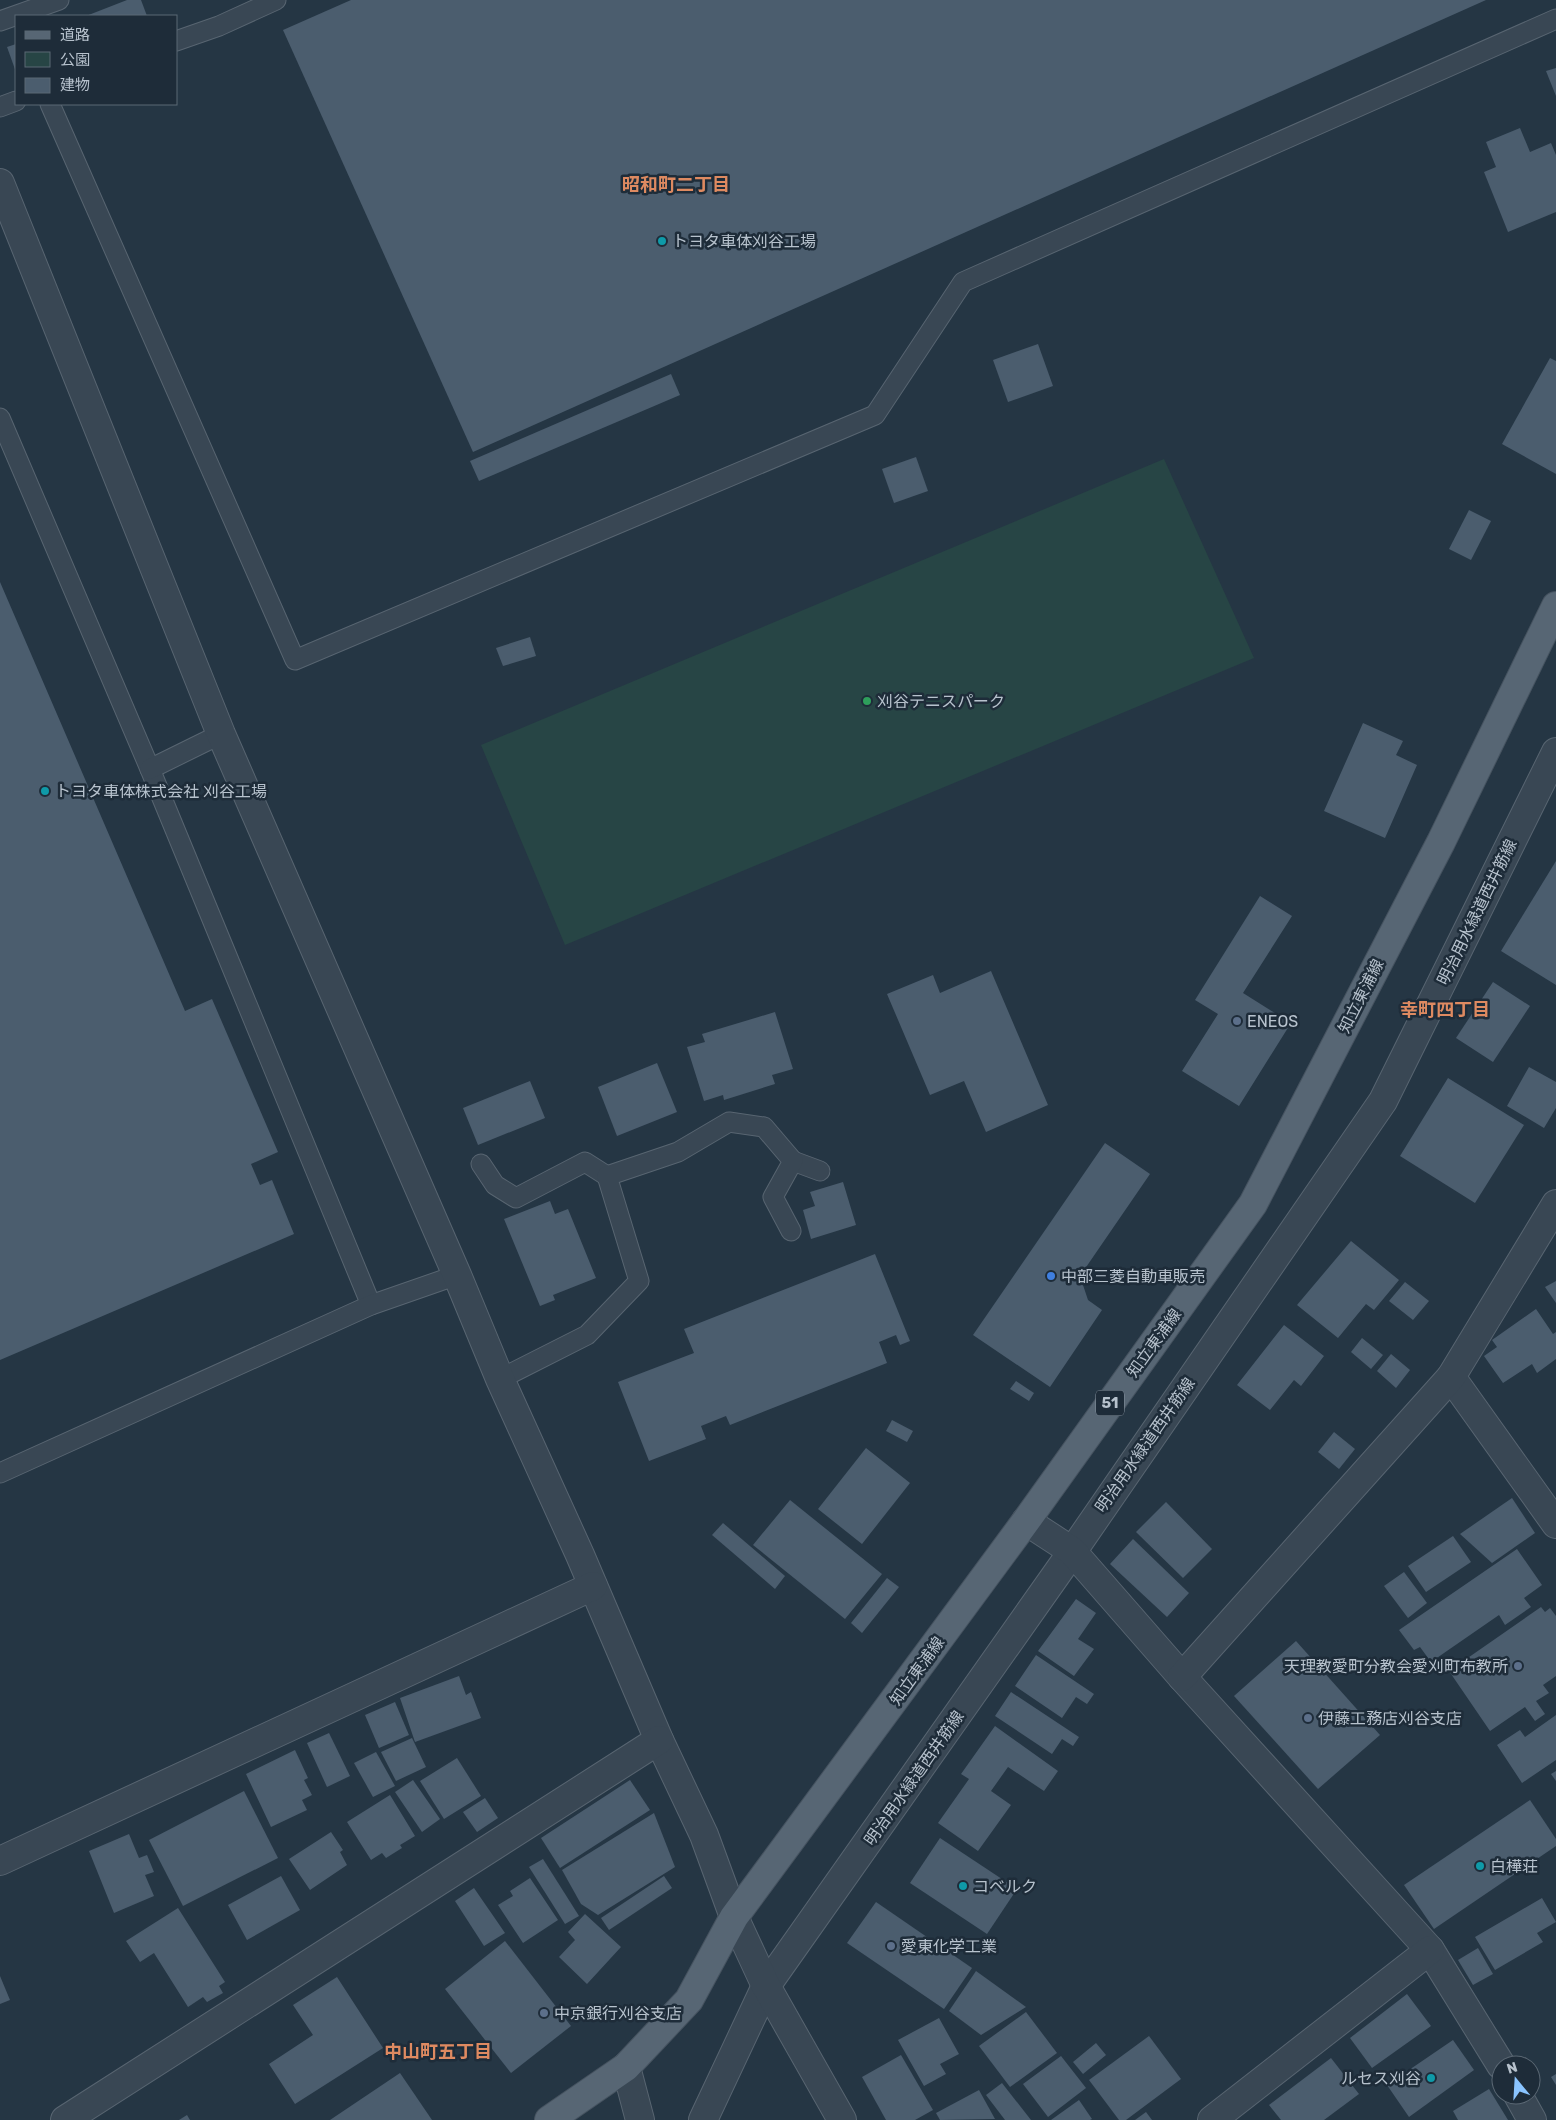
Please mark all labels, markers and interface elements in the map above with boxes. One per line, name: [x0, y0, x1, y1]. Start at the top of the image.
legend: [15, 15, 178, 105]
text: 道路: [60, 26, 90, 44]
text: 公園: [60, 51, 90, 69]
text: 建物: [60, 76, 90, 94]
district label: 昭和町二丁目: [622, 174, 730, 196]
place label: トヨタ車体刈谷工場: [672, 232, 816, 251]
marker: トヨタ車体刈谷工場: [656, 235, 668, 247]
place label: 刈谷テニスパーク: [877, 692, 1005, 711]
marker: 刈谷テニスパーク: [861, 695, 873, 707]
place label: トヨタ車体株式会社 刈谷工場: [55, 782, 267, 801]
marker: トヨタ車体株式会社 刈谷工場: [39, 785, 51, 797]
street label: 明治用水緑道西井筋線: [1433, 836, 1521, 988]
street label: 知立東浦線: [1334, 956, 1388, 1036]
district label: 幸町四丁目: [1400, 999, 1490, 1021]
place label: ENEOS: [1247, 1012, 1298, 1031]
marker: ENEOS: [1231, 1015, 1243, 1027]
place label: 中部三菱自動車販売: [1061, 1267, 1205, 1286]
marker: 中部三菱自動車販売: [1045, 1270, 1057, 1282]
street label: 知立東浦線: [1123, 1305, 1185, 1381]
street label: 明治用水緑道西井筋線: [1091, 1374, 1199, 1516]
road number: 51: [1096, 1390, 1124, 1416]
street label: 知立東浦線: [886, 1633, 948, 1709]
place label: 天理教愛町分教会愛刈町布教所: [1284, 1657, 1508, 1676]
marker: 天理教愛町分教会愛刈町布教所: [1512, 1660, 1524, 1672]
street label: 明治用水緑道西井筋線: [860, 1707, 968, 1849]
place label: 伊藤工務店刈谷支店: [1318, 1709, 1462, 1728]
marker: 伊藤工務店刈谷支店: [1302, 1712, 1314, 1724]
place label: 白樺荘: [1490, 1857, 1538, 1876]
marker: 白樺荘: [1474, 1860, 1486, 1872]
place label: コベルク: [973, 1877, 1037, 1896]
marker: コベルク: [957, 1880, 969, 1892]
place label: 愛東化学工業: [901, 1937, 997, 1956]
marker: 愛東化学工業: [885, 1940, 897, 1952]
place label: 中京銀行刈谷支店: [554, 2004, 682, 2023]
marker: 中京銀行刈谷支店: [538, 2007, 550, 2019]
district label: 中山町五丁目: [384, 2041, 492, 2063]
north arrow: [1491, 2055, 1541, 2105]
text: N: [1505, 2058, 1520, 2078]
place label: ルセス刈谷: [1341, 2069, 1421, 2088]
marker: ルセス刈谷: [1425, 2072, 1437, 2084]

